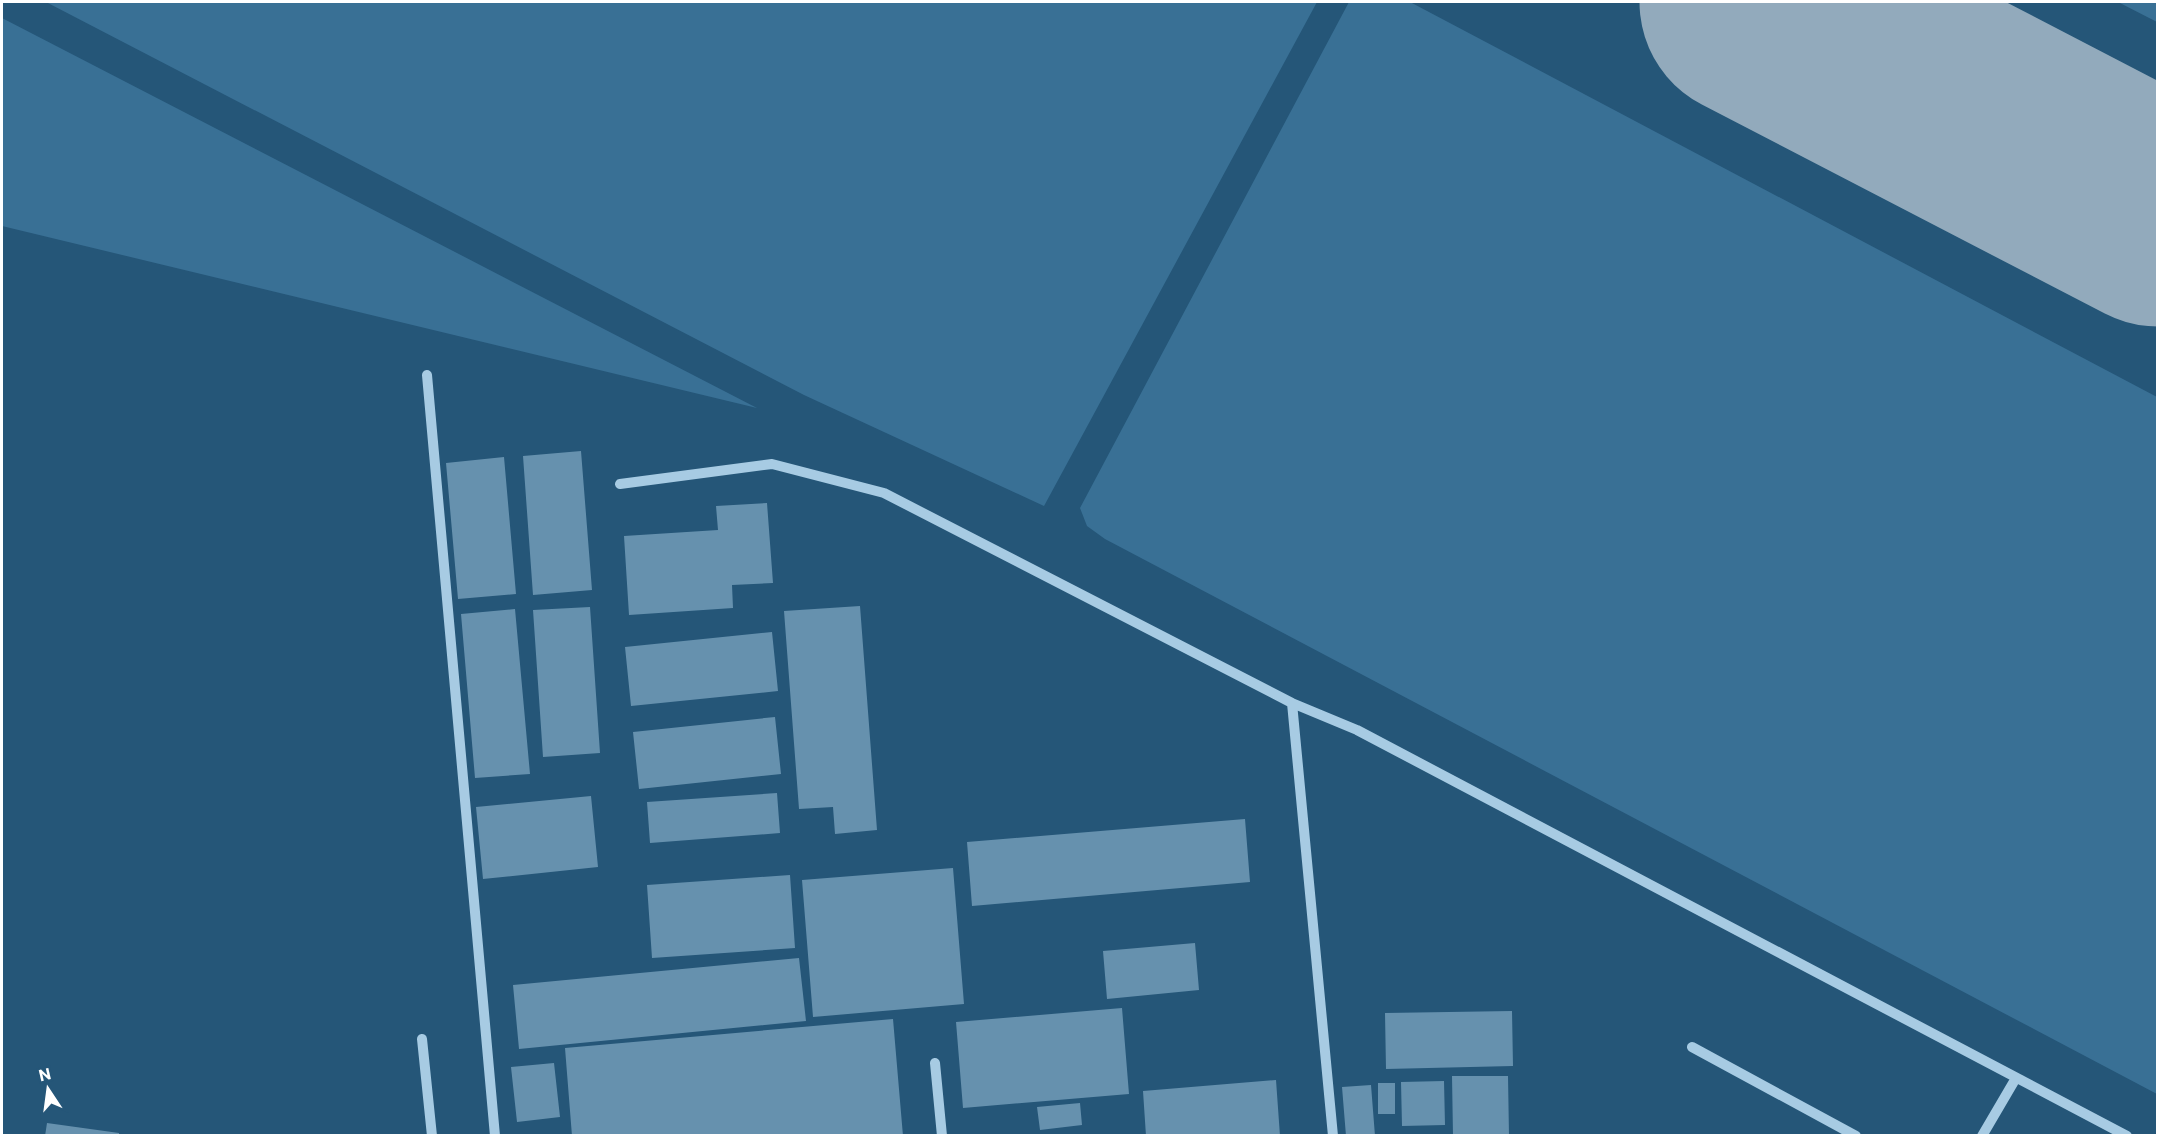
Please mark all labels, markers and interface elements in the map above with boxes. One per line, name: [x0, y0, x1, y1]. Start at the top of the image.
north arrow: [18, 1059, 78, 1119]
text: N: [37, 1063, 52, 1085]

